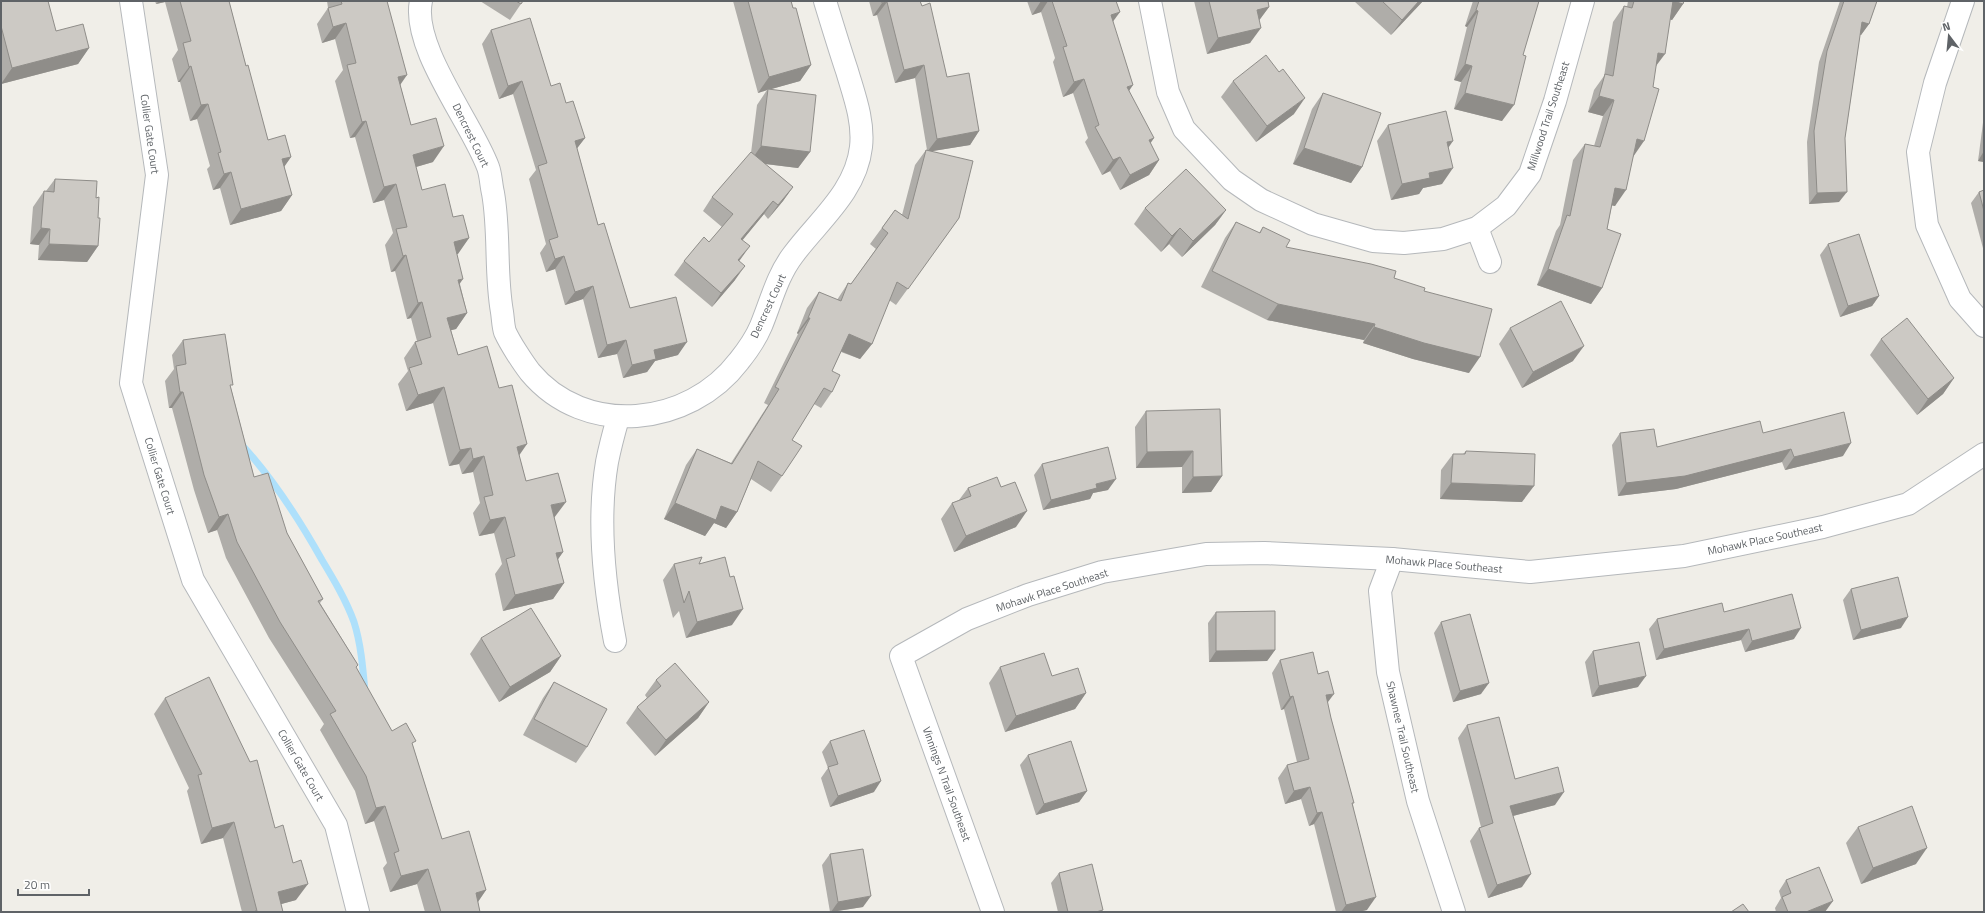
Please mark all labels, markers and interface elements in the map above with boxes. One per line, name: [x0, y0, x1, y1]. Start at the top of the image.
north arrow: [1929, 16, 1969, 56]
text: N: [1940, 18, 1952, 35]
street label: Millwood Trail Southeast: [1523, 59, 1573, 173]
street label: Collier Gate Court: [136, 93, 164, 175]
street label: Dencrest Court: [449, 100, 493, 170]
street label: Dencrest Court: [746, 271, 790, 341]
street label: Collier Gate Court: [141, 435, 179, 517]
street label: Mohawk Place Southeast: [1706, 519, 1824, 559]
street label: Mohawk Place Southeast: [1385, 551, 1503, 577]
street label: Mohawk Place Southeast: [994, 564, 1110, 616]
street label: Shawnee Trail Southeast: [1382, 680, 1424, 795]
street label: Vinnings N Trail Southeast: [919, 724, 975, 844]
street label: Collier Gate Court: [274, 726, 328, 804]
scale bar: [18, 871, 89, 897]
text: 20 m: [24, 875, 50, 894]

